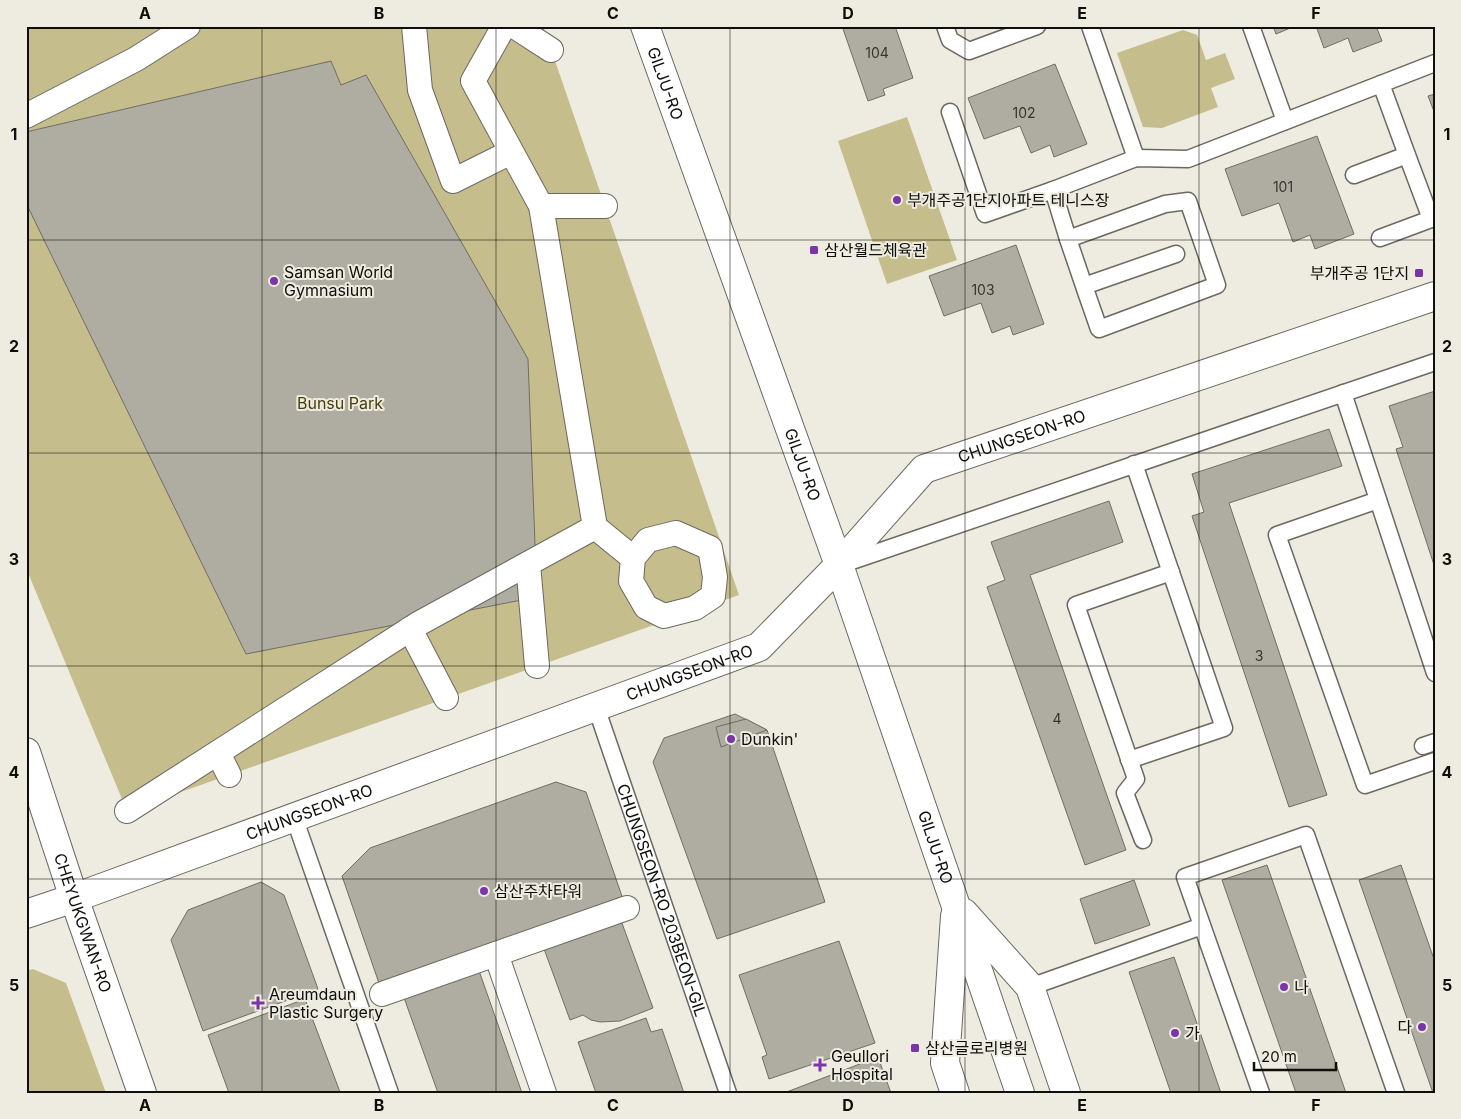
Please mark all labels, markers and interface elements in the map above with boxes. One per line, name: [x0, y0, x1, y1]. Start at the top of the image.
text: A: [139, 3, 151, 23]
text: B: [374, 3, 384, 23]
text: C: [607, 3, 619, 23]
text: D: [842, 3, 854, 23]
text: E: [1077, 3, 1087, 23]
text: F: [1311, 3, 1321, 23]
street label: GILJU-RO: [643, 44, 688, 123]
house number: 104: [865, 44, 889, 61]
house number: 102: [1012, 104, 1036, 121]
text: 1: [11, 124, 17, 144]
text: 1: [1444, 124, 1450, 144]
house number: 101: [1273, 178, 1293, 195]
place label: 부개주공1단지아파트 테니스장: [907, 190, 1110, 210]
marker: 부개주공1단지아파트 테니스장: [891, 194, 903, 206]
place label: 삼산월드체육관: [824, 240, 927, 260]
marker: 삼산월드체육관: [808, 244, 820, 256]
place label: Samsan World Gymnasium: [284, 262, 393, 300]
place label: 부개주공 1단지: [1310, 263, 1409, 283]
marker: 부개주공 1단지: [1413, 267, 1425, 279]
marker: Samsan World Gymnasium: [268, 275, 280, 287]
house number: 103: [971, 281, 995, 298]
text: 2: [9, 336, 19, 356]
text: 2: [1442, 336, 1452, 356]
park label: Bunsu Park: [297, 393, 383, 413]
street label: CHUNGSEON-RO: [955, 405, 1088, 467]
street label: GILJU-RO: [780, 425, 825, 504]
text: 3: [9, 549, 19, 569]
text: 3: [1442, 549, 1452, 569]
street label: CHUNGSEON-RO: [623, 640, 756, 705]
house number: 3: [1255, 647, 1263, 664]
house number: 4: [1052, 710, 1062, 727]
place label: Dunkin': [741, 729, 798, 749]
marker: Dunkin': [725, 733, 737, 745]
text: 4: [9, 762, 20, 782]
text: 4: [1442, 762, 1453, 782]
street label: CHUNGSEON-RO: [243, 779, 375, 844]
street label: CHUNGSEON-RO 203BEON-GIL: [613, 781, 711, 1019]
street label: GILJU-RO: [914, 808, 958, 886]
street label: CHEYUKGWAN-RO: [50, 851, 116, 995]
place label: 삼산주차타워: [494, 881, 582, 901]
marker: 삼산주차타워: [478, 885, 490, 897]
text: 5: [9, 975, 19, 995]
text: 5: [1442, 975, 1452, 995]
place label: 나: [1294, 977, 1309, 997]
marker: 나: [1278, 981, 1290, 993]
place label: Areumdaun Plastic Surgery: [269, 984, 383, 1022]
marker: Areumdaun Plastic Surgery: [251, 996, 265, 1010]
place label: 다: [1397, 1017, 1412, 1037]
marker: 다: [1416, 1021, 1428, 1033]
place label: 가: [1185, 1023, 1200, 1043]
marker: 가: [1169, 1027, 1181, 1039]
place label: 삼산글로리병원: [925, 1038, 1028, 1058]
scale bar: [1254, 1039, 1336, 1071]
marker: 삼산글로리병원: [909, 1042, 921, 1054]
place label: Geullori Hospital: [831, 1046, 893, 1084]
text: 20 m: [1261, 1047, 1297, 1066]
marker: Geullori Hospital: [813, 1058, 827, 1072]
text: A: [139, 1095, 151, 1115]
text: B: [374, 1095, 384, 1115]
text: C: [607, 1095, 619, 1115]
text: D: [842, 1095, 854, 1115]
text: E: [1077, 1095, 1087, 1115]
text: F: [1311, 1095, 1321, 1115]

